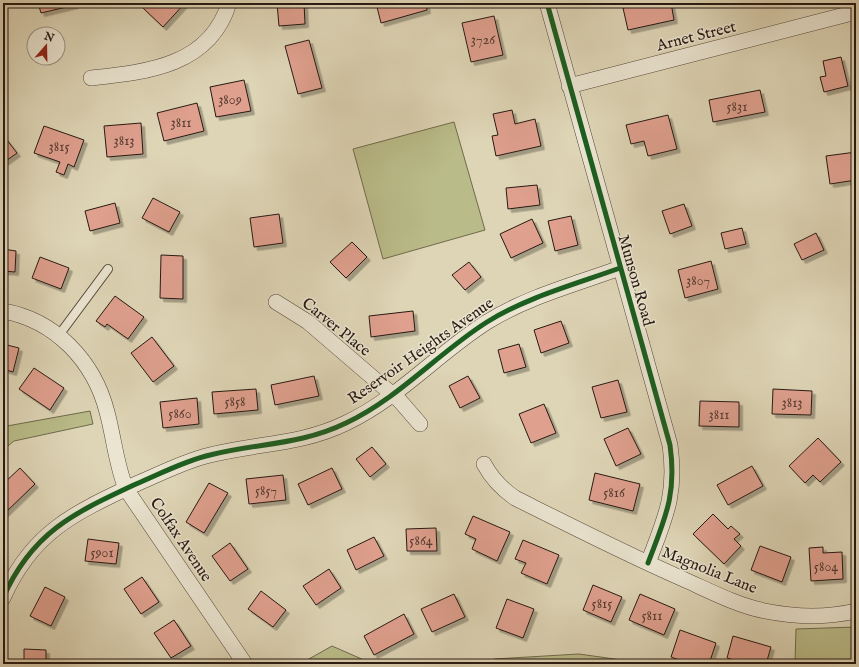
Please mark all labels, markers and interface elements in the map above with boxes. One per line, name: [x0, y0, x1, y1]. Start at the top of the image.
street label: Arnet Street: [654, 17, 739, 57]
north arrow: [26, 26, 66, 66]
text: N: [41, 29, 56, 46]
house number: 3726: [471, 31, 496, 49]
house number: 3809: [218, 91, 242, 109]
house number: 5831: [726, 98, 748, 116]
house number: 3811: [170, 114, 192, 132]
house number: 3813: [113, 132, 135, 150]
house number: 3815: [48, 138, 70, 156]
street label: Munson Road: [613, 233, 658, 329]
house number: 3807: [686, 272, 710, 290]
street label: Carver Place: [297, 294, 374, 361]
street label: Reservoir Heights Avenue: [344, 294, 498, 410]
house number: 5858: [224, 393, 246, 411]
house number: 3813: [781, 394, 803, 412]
house number: 5860: [168, 405, 192, 423]
house number: 3811: [708, 406, 730, 424]
house number: 5857: [255, 482, 277, 500]
house number: 5816: [603, 484, 626, 502]
street label: Colfax Avenue: [145, 494, 216, 586]
house number: 5864: [409, 532, 433, 550]
street label: Magnolia Lane: [659, 543, 760, 599]
house number: 5901: [90, 544, 114, 562]
house number: 5804: [814, 558, 838, 576]
house number: 5815: [592, 595, 612, 613]
house number: 5811: [642, 607, 663, 625]

